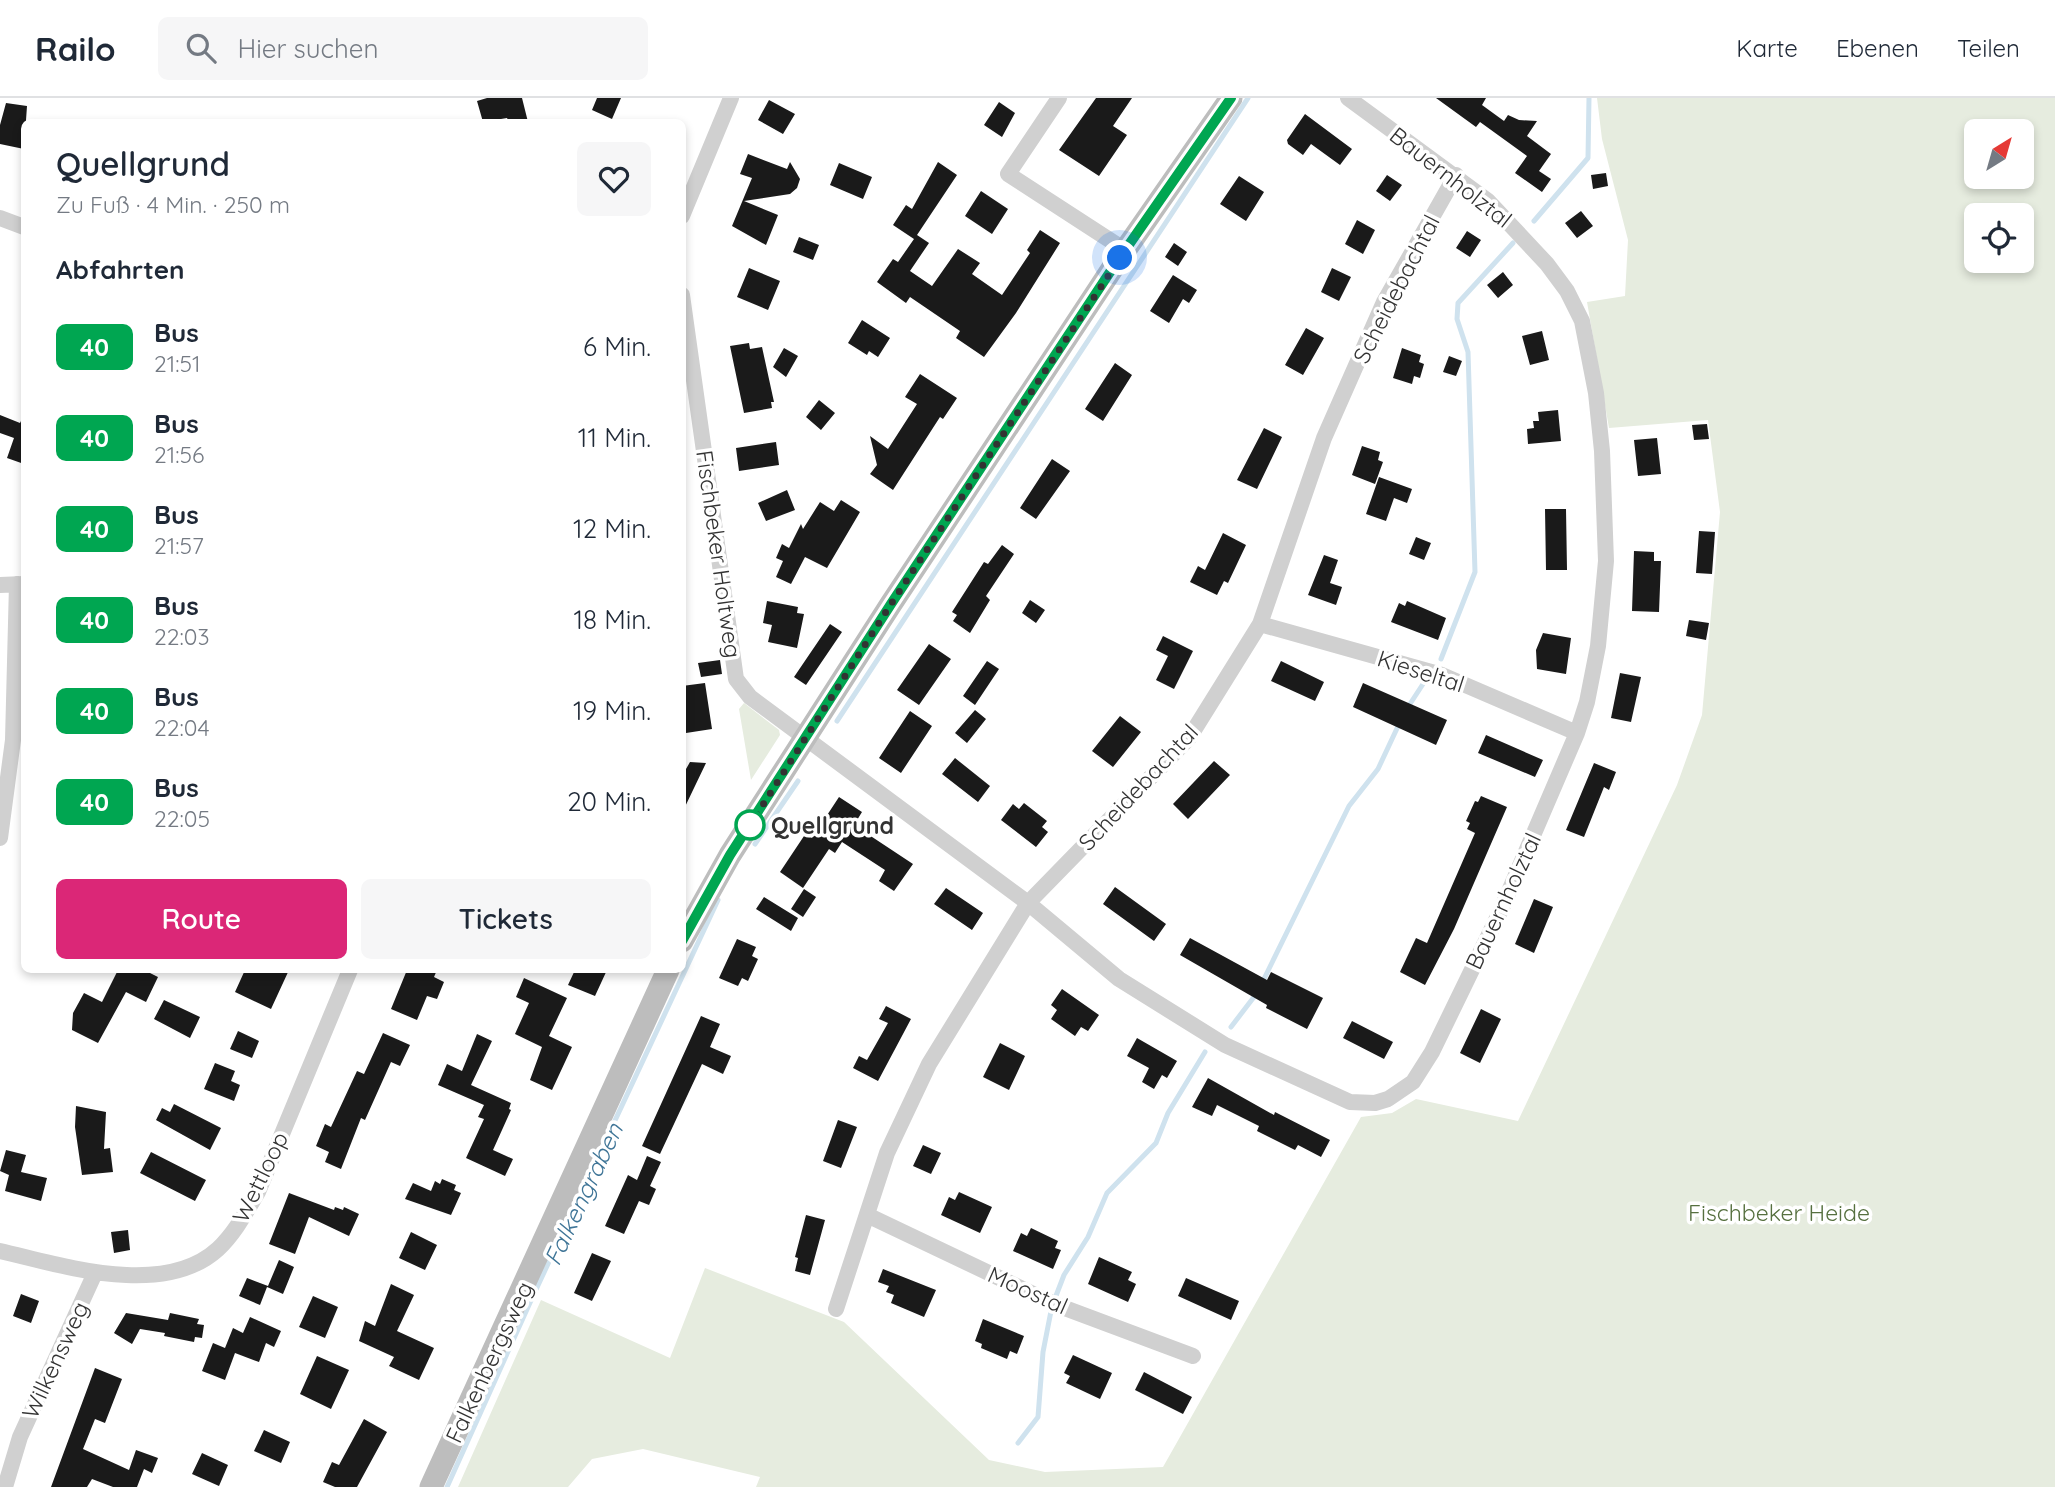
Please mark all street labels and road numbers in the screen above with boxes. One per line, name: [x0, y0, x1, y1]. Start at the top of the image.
street label: Bauernholztal: [1384, 120, 1518, 234]
street label: Scheidebachtal: [1346, 210, 1446, 368]
street label: Fischbeker Holtweg: [690, 448, 748, 660]
street label: Kieseltal: [1374, 643, 1468, 699]
street label: Scheidebachtal: [1072, 718, 1204, 856]
street label: Bauernholztal: [1459, 828, 1547, 974]
street label: Wettloop: [226, 1127, 294, 1227]
street label: Moostal: [983, 1260, 1073, 1320]
street label: Falkenbergsweg: [439, 1277, 539, 1447]
street label: Wilkensweg: [15, 1297, 95, 1423]

